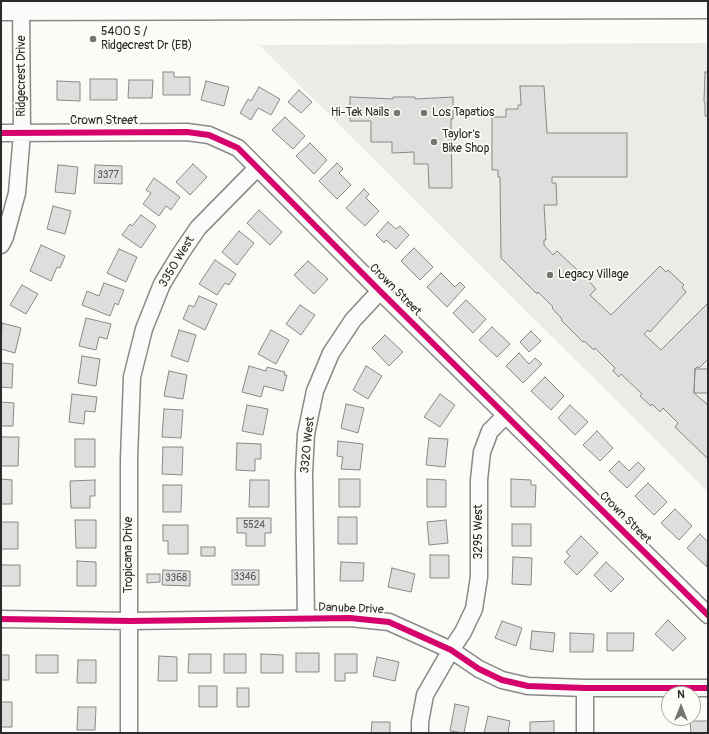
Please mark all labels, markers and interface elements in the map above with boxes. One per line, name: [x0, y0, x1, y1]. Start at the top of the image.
place label: 5400 S / Ridgecrest Dr (EB): [101, 25, 192, 53]
marker: 5400 S / Ridgecrest Dr (EB): [88, 34, 98, 44]
street label: Ridgecrest Drive: [15, 35, 29, 117]
place label: Hi-Tek Nails: [331, 106, 389, 120]
place label: Los Tapatios: [432, 106, 494, 120]
marker: Hi-Tek Nails: [392, 108, 402, 118]
marker: Los Tapatios: [419, 108, 429, 118]
street label: Crown Street: [70, 114, 138, 128]
place label: Taylor's Bike Shop: [442, 128, 489, 156]
marker: Taylor's Bike Shop: [429, 137, 439, 147]
house number: 3377: [97, 169, 119, 181]
street label: 3350 West: [156, 234, 198, 290]
street label: Crown Street: [366, 261, 424, 319]
place label: Legacy Village: [558, 268, 629, 282]
marker: Legacy Village: [545, 270, 555, 280]
street label: 3320 West: [298, 416, 318, 474]
street label: Crown Street: [596, 489, 654, 547]
street label: 3295 West: [472, 504, 486, 560]
street label: Tropicana Drive: [122, 517, 136, 593]
house number: 5524: [243, 519, 265, 531]
house number: 3346: [234, 571, 256, 583]
house number: 3368: [165, 572, 187, 584]
street label: Danube Drive: [318, 601, 384, 617]
north arrow: [661, 686, 701, 726]
text: N: [677, 688, 685, 701]

